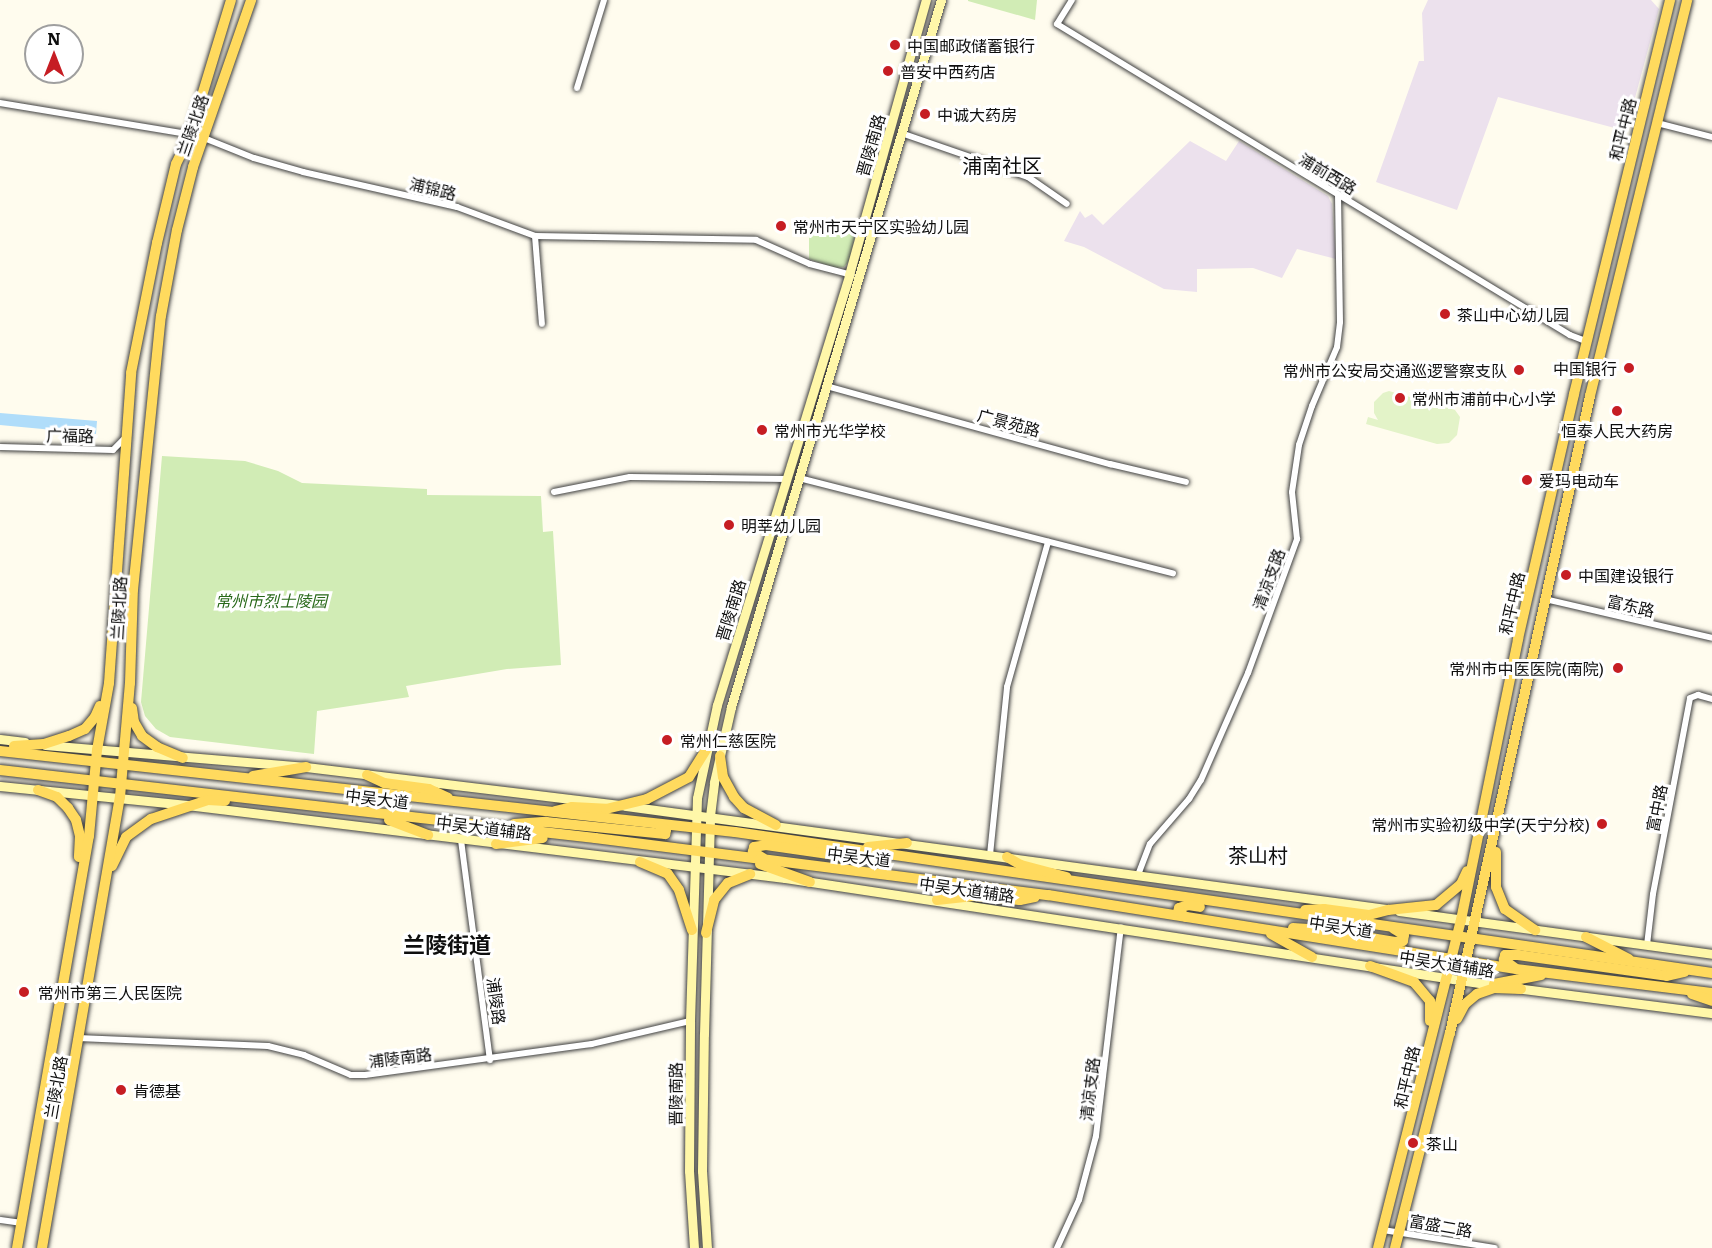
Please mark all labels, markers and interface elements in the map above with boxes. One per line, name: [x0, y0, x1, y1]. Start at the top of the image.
north arrow: [24, 24, 84, 84]
text: N: [47, 26, 61, 50]
place label: 中国邮政储蓄银行: [907, 35, 1035, 55]
marker: 中国邮政储蓄银行: [888, 38, 902, 52]
place label: 普安中西药店: [900, 61, 996, 81]
marker: 普安中西药店: [881, 64, 895, 78]
street label: 兰陵北路: [173, 92, 211, 158]
street label: 和平中路: [1605, 96, 1639, 162]
place label: 中诚大药房: [937, 104, 1017, 124]
marker: 中诚大药房: [918, 107, 932, 121]
street label: 晋陵南路: [852, 112, 888, 178]
street label: 浦前西路: [1296, 148, 1360, 198]
district label: 浦南社区: [962, 152, 1042, 176]
street label: 浦锦路: [407, 173, 459, 203]
place label: 常州市天宁区实验幼儿园: [793, 216, 969, 236]
marker: 常州市天宁区实验幼儿园: [774, 219, 788, 233]
place label: 茶山中心幼儿园: [1457, 304, 1569, 324]
marker: 茶山中心幼儿园: [1438, 307, 1452, 321]
place label: 中国银行: [1553, 358, 1617, 378]
place label: 常州市公安局交通巡逻警察支队: [1283, 360, 1507, 380]
marker: 中国银行: [1622, 361, 1636, 375]
marker: 常州市公安局交通巡逻警察支队: [1512, 363, 1526, 377]
place label: 常州市浦前中心小学: [1412, 388, 1556, 408]
marker: 常州市浦前中心小学: [1393, 391, 1407, 405]
street label: 广景苑路: [976, 404, 1042, 440]
marker: 恒泰人民大药房: [1610, 404, 1624, 418]
place label: 常州市光华学校: [774, 420, 886, 440]
place label: 恒泰人民大药房: [1561, 420, 1673, 440]
marker: 常州市光华学校: [755, 423, 769, 437]
street label: 广福路: [46, 425, 94, 445]
place label: 爱玛电动车: [1539, 470, 1619, 490]
marker: 爱玛电动车: [1520, 473, 1534, 487]
place label: 明莘幼儿园: [741, 515, 821, 535]
marker: 明莘幼儿园: [722, 518, 736, 532]
street label: 清凉支路: [1248, 546, 1288, 612]
place label: 中国建设银行: [1578, 565, 1674, 585]
marker: 中国建设银行: [1559, 568, 1573, 582]
street label: 和平中路: [1494, 570, 1528, 636]
street label: 兰陵北路: [107, 576, 129, 640]
street label: 晋陵南路: [711, 577, 749, 643]
park label: 常州市烈士陵园: [215, 590, 327, 610]
street label: 富东路: [1605, 590, 1657, 620]
place label: 常州市中医医院(南院): [1449, 658, 1604, 678]
marker: 常州市中医医院(南院): [1609, 659, 1627, 677]
place label: 常州仁慈医院: [680, 730, 776, 750]
marker: 常州仁慈医院: [658, 731, 676, 749]
street label: 富中路: [1642, 783, 1670, 833]
street label: 中吴大道: [344, 785, 410, 811]
street label: 中吴大道辅路: [435, 812, 533, 842]
place label: 常州市实验初级中学(天宁分校): [1371, 814, 1590, 834]
marker: 常州市实验初级中学(天宁分校): [1595, 817, 1609, 831]
district label: 茶山村: [1228, 842, 1288, 866]
street label: 中吴大道: [826, 843, 892, 869]
street label: 中吴大道辅路: [918, 873, 1016, 905]
street label: 中吴大道: [1308, 912, 1374, 940]
district label: 兰陵街道: [403, 931, 491, 957]
street label: 中吴大道辅路: [1398, 946, 1496, 980]
street label: 浦陵路: [484, 976, 510, 1026]
place label: 常州市第三人民医院: [38, 982, 182, 1002]
marker: 常州市第三人民医院: [15, 983, 33, 1001]
street label: 浦陵南路: [367, 1044, 433, 1070]
street label: 和平中路: [1389, 1044, 1423, 1110]
street label: 兰陵北路: [40, 1054, 70, 1120]
street label: 清凉支路: [1076, 1056, 1102, 1122]
street label: 晋陵南路: [665, 1062, 685, 1126]
place label: 肯德基: [133, 1080, 181, 1100]
marker: 肯德基: [114, 1083, 128, 1097]
place label: 茶山: [1426, 1133, 1458, 1153]
marker: 茶山: [1404, 1134, 1422, 1152]
street label: 富盛二路: [1408, 1210, 1474, 1240]

